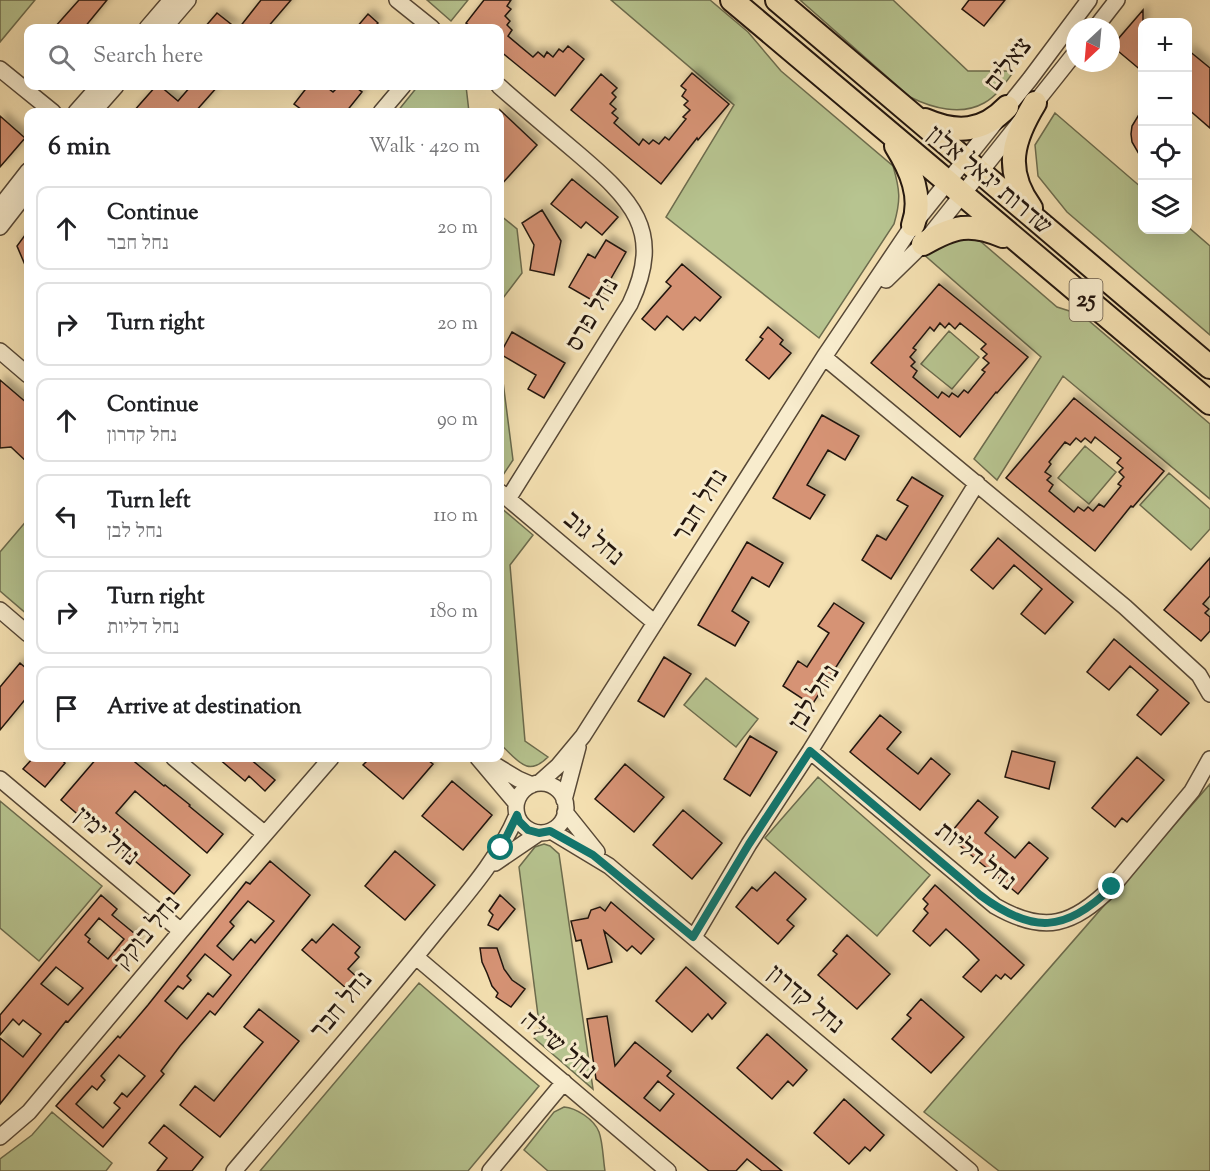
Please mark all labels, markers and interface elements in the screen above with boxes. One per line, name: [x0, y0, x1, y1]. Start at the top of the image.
north arrow: [1066, 18, 1120, 72]
map controls: [1138, 18, 1192, 234]
button: +: [1138, 18, 1192, 72]
search box: [24, 24, 504, 90]
street label: צאלים: [976, 30, 1042, 100]
icon: search: [45, 41, 78, 74]
text: Search here: [93, 41, 203, 73]
button: −: [1138, 72, 1192, 126]
street label: שדרות יגאל אלון: [918, 117, 1060, 245]
button: locate: [1138, 126, 1192, 180]
text: 6 min: [48, 129, 111, 166]
text: Walk · 420 m: [369, 133, 480, 162]
button: layers: [1138, 180, 1192, 234]
text: Continue: [107, 198, 198, 230]
icon: ahead: [50, 212, 83, 245]
text: 20 m: [437, 214, 478, 243]
text: נחל חבר: [107, 230, 169, 259]
street label: נחל פרס: [557, 271, 629, 359]
road number: 25: [1070, 279, 1102, 321]
icon: right: [50, 308, 83, 341]
text: Turn right: [107, 308, 204, 340]
text: 20 m: [437, 310, 478, 339]
text: Continue: [107, 390, 198, 422]
icon: ahead: [50, 404, 83, 437]
text: 90 m: [437, 406, 478, 435]
text: נחל קדרון: [107, 422, 177, 451]
street label: נחל חבר: [664, 462, 738, 550]
text: Turn left: [107, 486, 190, 518]
icon: left: [50, 500, 83, 533]
text: 110 m: [433, 502, 478, 531]
street label: נחל גוב: [554, 502, 632, 576]
text: נחל לבן: [107, 518, 163, 547]
text: Turn right: [107, 582, 204, 614]
icon: right: [50, 596, 83, 629]
text: 180 m: [430, 598, 478, 627]
text: נחל דליות: [107, 614, 179, 643]
street label: נחל לבן: [780, 658, 850, 738]
icon: arrive: [50, 692, 83, 725]
text: Arrive at destination: [107, 692, 302, 724]
street label: נחל ימין: [65, 799, 147, 875]
street label: נחל דליות: [927, 814, 1023, 900]
route start: [487, 834, 513, 860]
route end: [1098, 873, 1124, 899]
street label: נחל בוקק: [106, 888, 190, 978]
street label: נחל קדרון: [758, 957, 852, 1043]
street label: נחל חבר: [302, 963, 382, 1049]
street label: נחל שילה: [511, 1003, 605, 1089]

